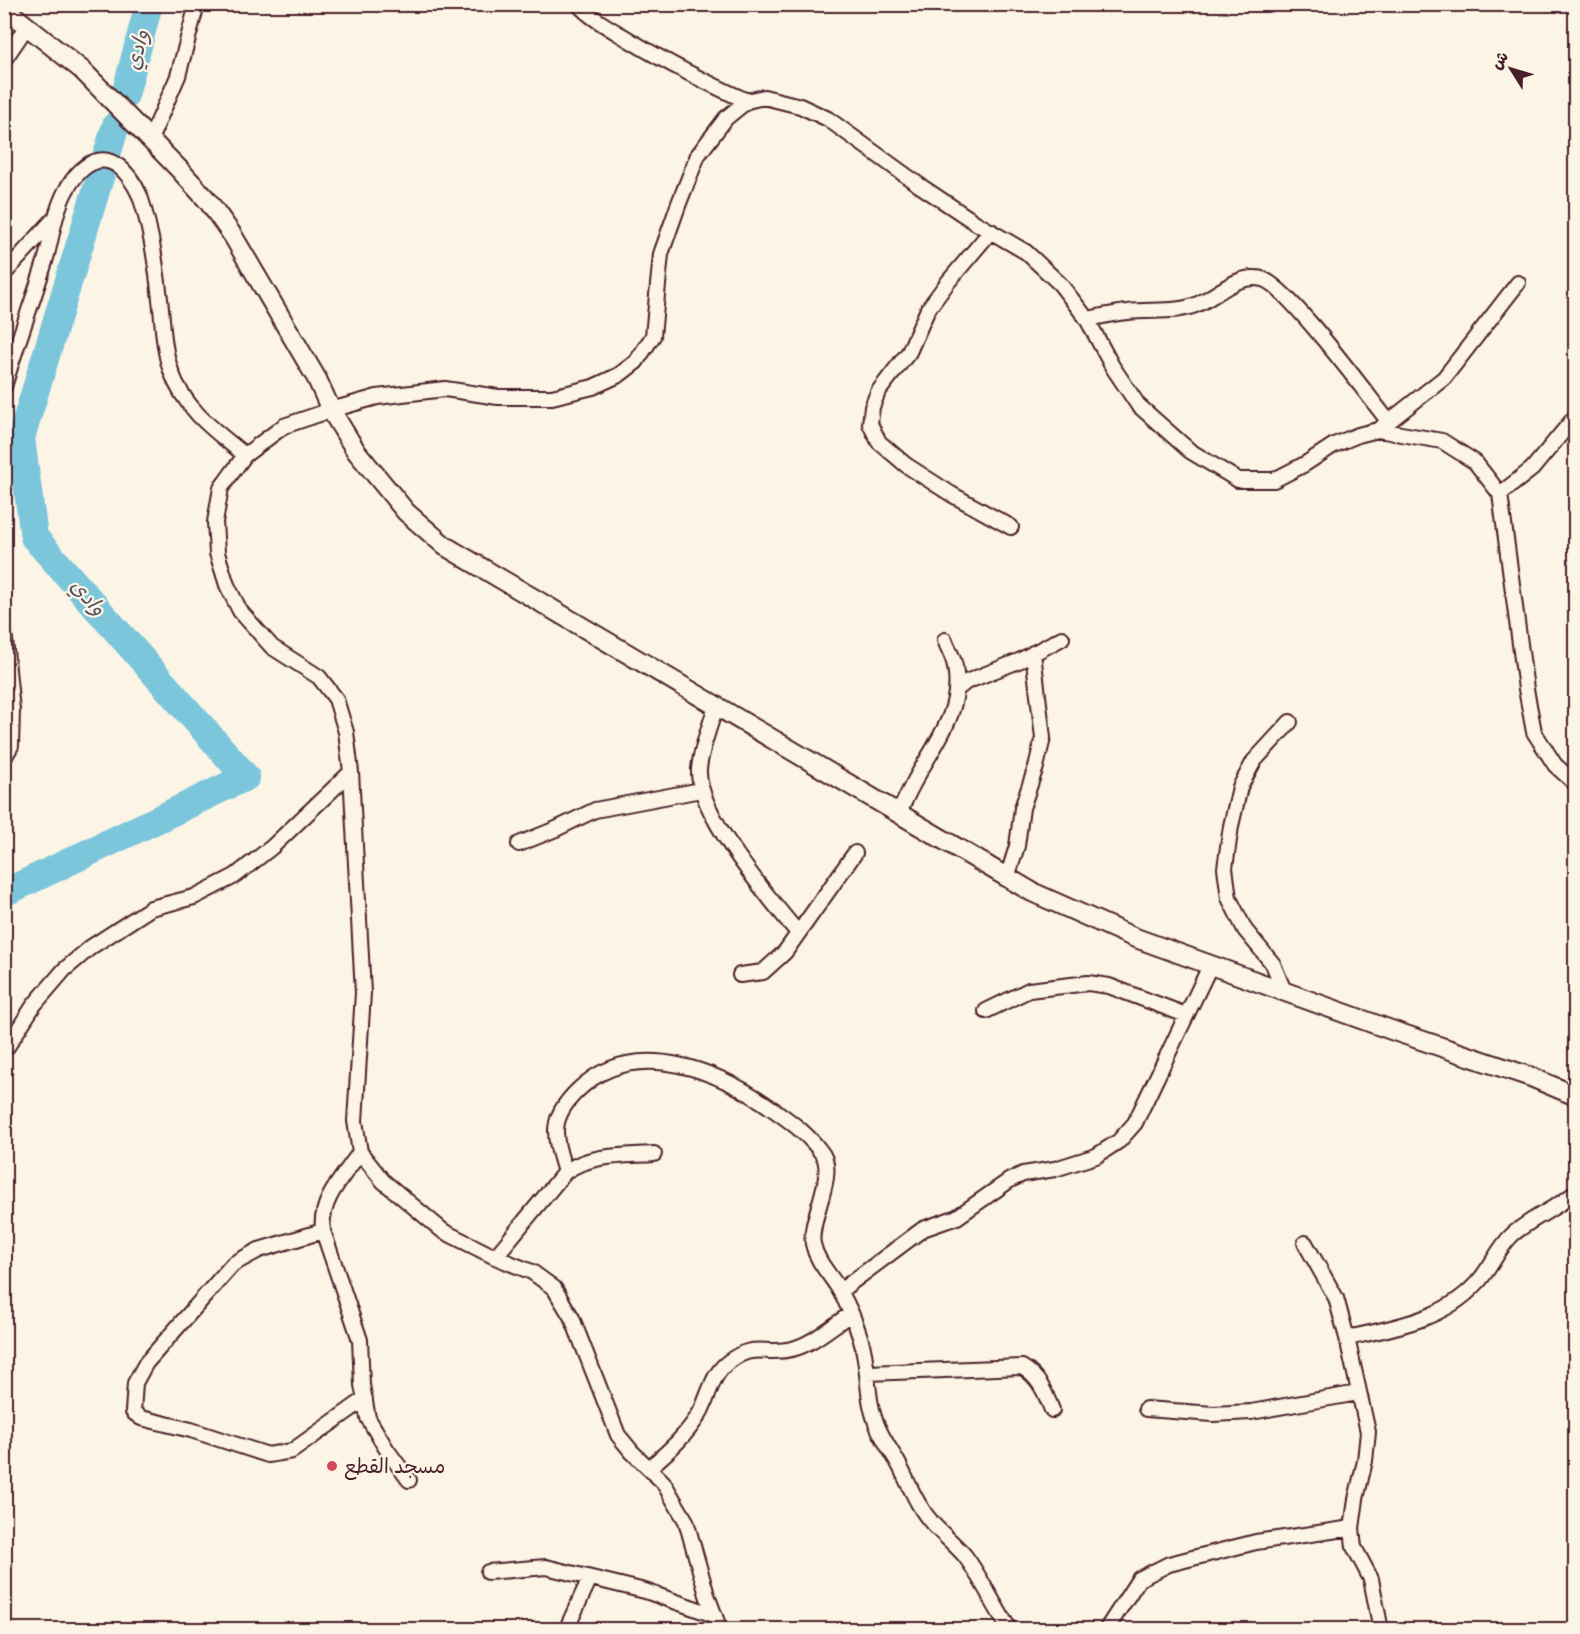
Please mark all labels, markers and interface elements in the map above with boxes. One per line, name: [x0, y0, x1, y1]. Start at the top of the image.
water label: وادي: [113, 25, 161, 75]
north arrow: [1481, 39, 1541, 99]
text: ش: [1483, 45, 1516, 76]
water label: وادي: [60, 569, 116, 625]
place label: مسجد القطع: [344, 1449, 445, 1484]
marker: مسجد القطع: [325, 1459, 339, 1473]

